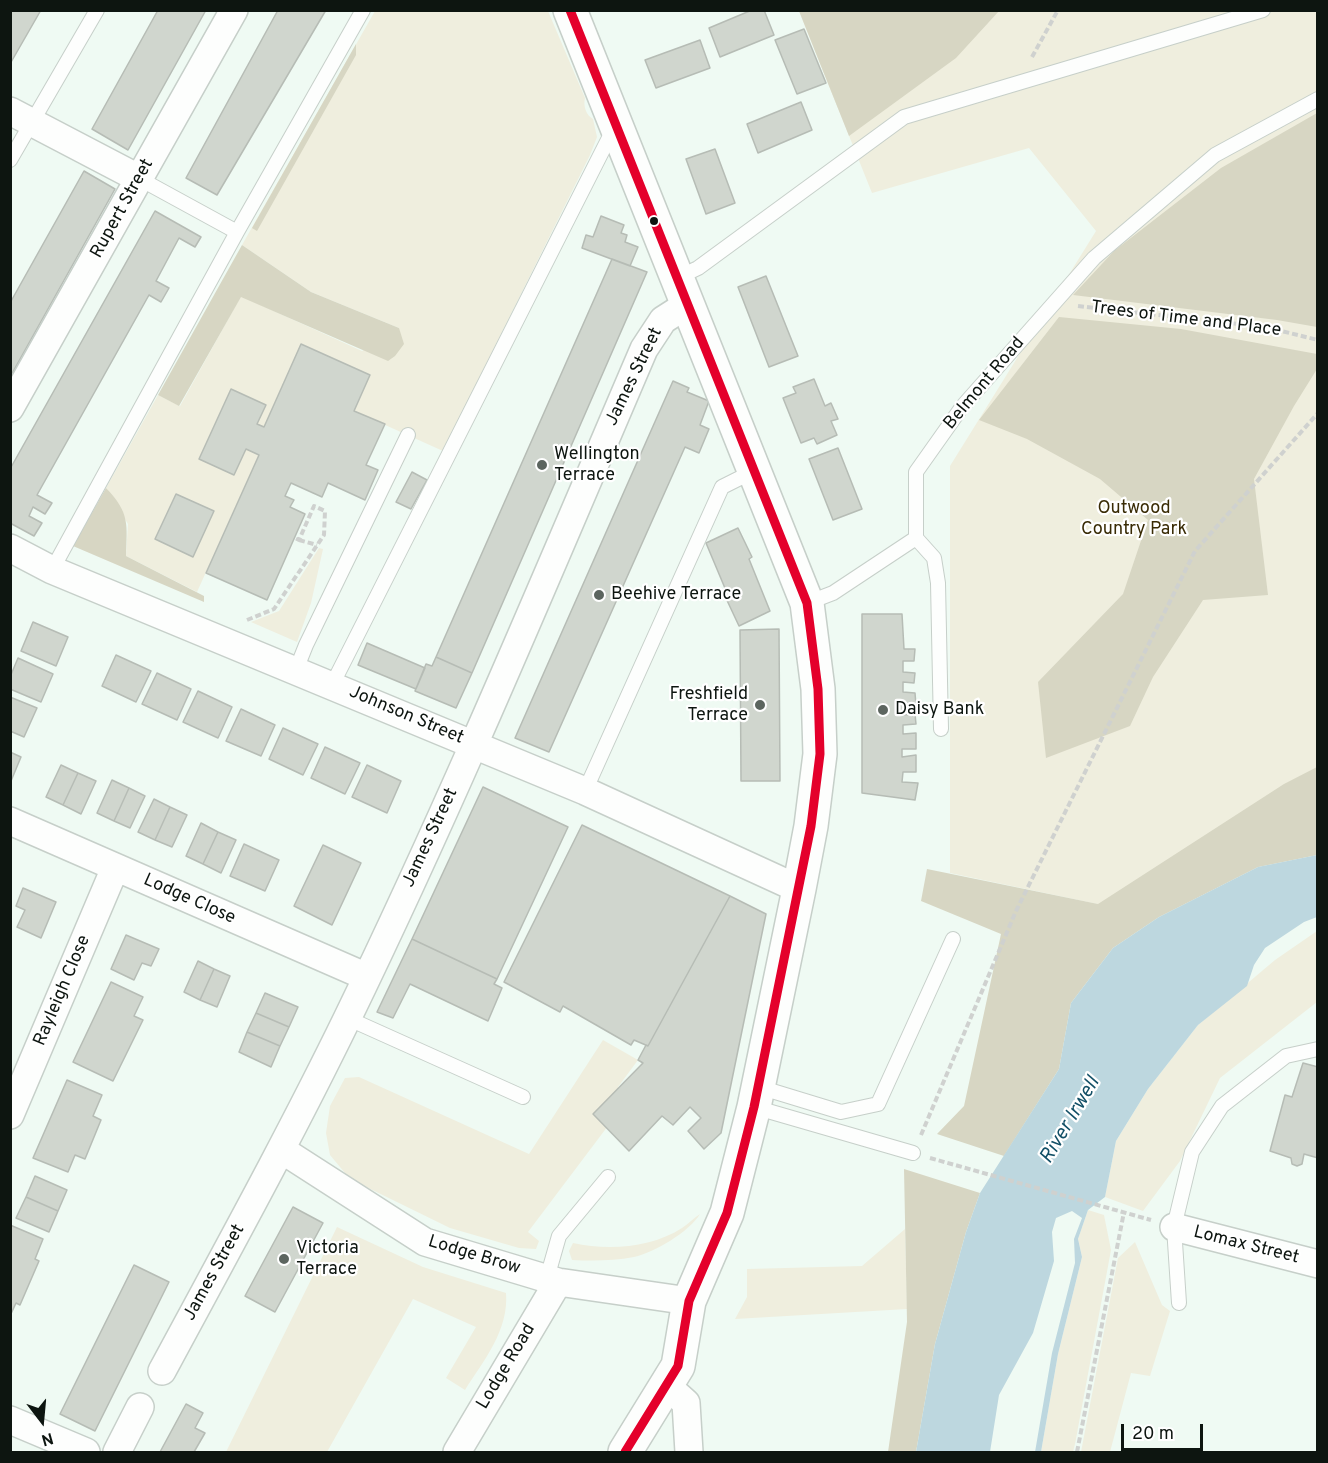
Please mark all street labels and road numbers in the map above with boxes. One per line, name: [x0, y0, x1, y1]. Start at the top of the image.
street label: Rupert Street: [87, 156, 159, 262]
street label: Trees of Time and Place: [1090, 298, 1282, 342]
street label: James Street: [602, 324, 668, 430]
street label: Belmont Road: [940, 333, 1030, 435]
street label: Johnson Street: [345, 682, 467, 750]
street label: James Street: [399, 785, 463, 891]
street label: Lodge Close: [140, 870, 238, 930]
street label: Rayleigh Close: [30, 932, 96, 1050]
street label: James Street: [180, 1221, 250, 1325]
street label: Lomax Street: [1191, 1222, 1301, 1270]
street label: Lodge Brow: [425, 1232, 523, 1280]
street label: Lodge Road: [473, 1320, 541, 1414]

